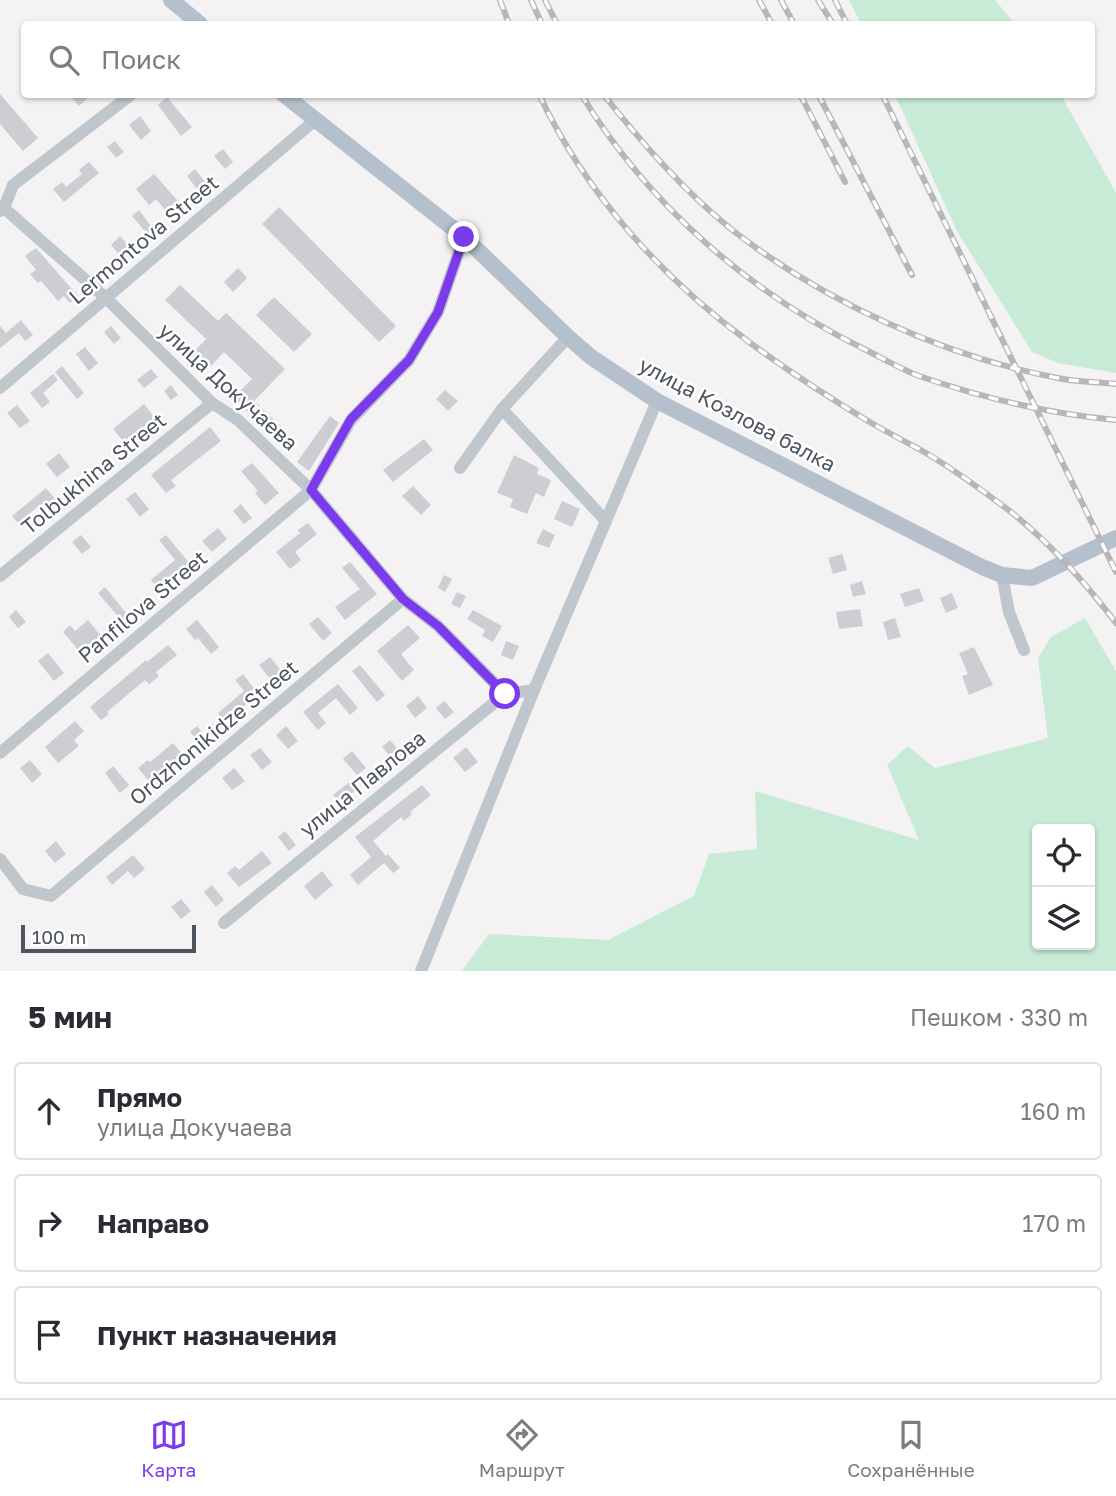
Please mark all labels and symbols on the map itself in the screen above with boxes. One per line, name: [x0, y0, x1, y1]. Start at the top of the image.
street label: Lermontova Street: [63, 169, 223, 309]
route end: [448, 221, 479, 252]
street label: улица Докучаева: [154, 317, 304, 456]
street label: улица Козлова балка: [635, 351, 840, 477]
street label: Tolbukhina Street: [16, 407, 171, 540]
street label: Panfilova Street: [72, 545, 212, 668]
street label: Ordzhonikidze Street: [124, 654, 303, 810]
route start: [489, 678, 520, 709]
street label: улица Павлова: [294, 724, 431, 842]
scale bar: [21, 922, 196, 954]

